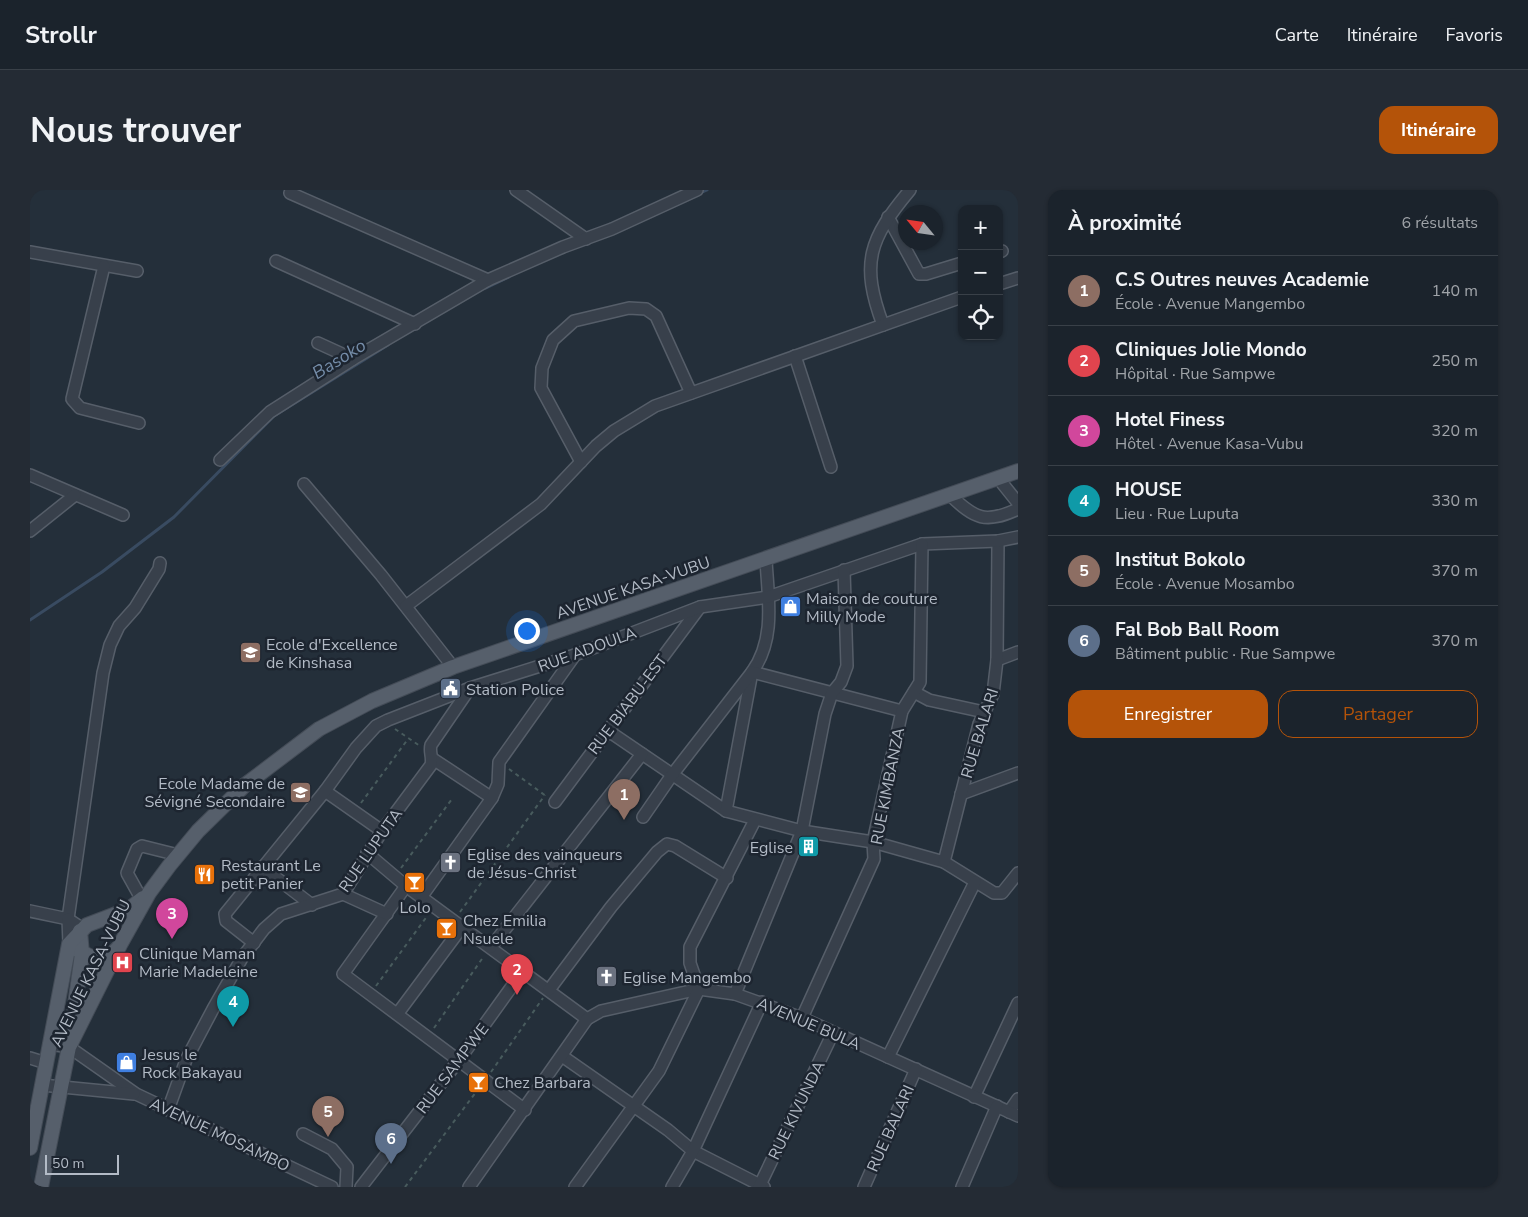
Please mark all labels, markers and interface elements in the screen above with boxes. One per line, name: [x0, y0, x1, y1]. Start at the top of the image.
text: Strollr: [25, 19, 97, 51]
text: Carte: [1275, 23, 1319, 47]
text: Itinéraire: [1347, 23, 1418, 47]
text: Favoris: [1446, 23, 1503, 47]
button: Itinéraire: [1379, 106, 1498, 154]
text: Nous trouver: [30, 107, 241, 154]
north arrow: [898, 205, 943, 250]
map controls: [958, 205, 1003, 340]
button: +: [958, 205, 1003, 250]
text: À proximité: [1068, 209, 1182, 237]
text: 6 résultats: [1402, 212, 1478, 234]
button: −: [958, 250, 1003, 295]
text: C.S Outres neuves Academie: [1115, 267, 1369, 293]
text: 1: [1079, 280, 1089, 302]
text: 140 m: [1431, 280, 1478, 302]
text: École · Avenue Mangembo: [1115, 293, 1305, 315]
button: locate: [958, 295, 1003, 340]
water label: Basoko: [308, 333, 370, 385]
text: Cliniques Jolie Mondo: [1115, 337, 1307, 363]
text: 2: [1079, 350, 1089, 372]
text: 250 m: [1431, 350, 1478, 372]
text: Hôpital · Rue Sampwe: [1115, 363, 1275, 385]
text: Hotel Finess: [1115, 407, 1225, 433]
text: 3: [1079, 420, 1089, 442]
text: 320 m: [1431, 420, 1478, 442]
text: Hôtel · Avenue Kasa-Vubu: [1115, 433, 1303, 455]
text: HOUSE: [1115, 477, 1182, 503]
text: 4: [1079, 490, 1089, 512]
text: 330 m: [1431, 490, 1478, 512]
text: Lieu · Rue Luputa: [1115, 503, 1239, 525]
text: Institut Bokolo: [1115, 547, 1245, 573]
street label: AVENUE KASA-VUBU: [553, 551, 713, 625]
text: 5: [1079, 560, 1089, 582]
text: 370 m: [1431, 560, 1478, 582]
text: École · Avenue Mosambo: [1115, 573, 1295, 595]
place label: Maison de couture Milly Mode: [806, 588, 937, 628]
shop icon: Maison de couture Milly Mode: [778, 595, 802, 619]
text: Fal Bob Ball Room: [1115, 617, 1279, 643]
your location: [514, 618, 540, 644]
street label: RUE ADOULA: [535, 622, 640, 678]
text: 6: [1079, 630, 1089, 652]
text: 370 m: [1431, 630, 1478, 652]
place label: Ecole d'Excellence de Kinshasa: [266, 634, 398, 674]
school or university icon: Ecole d'Excellence de Kinshasa: [238, 641, 262, 665]
text: Bâtiment public · Rue Sampwe: [1115, 643, 1335, 665]
street label: RUE BIABU-EST: [583, 650, 673, 759]
public building icon: Station Police: [438, 677, 462, 701]
place label: Station Police: [466, 679, 564, 701]
street label: RUE BALARI: [956, 686, 1004, 781]
button: Enregistrer: [1068, 690, 1268, 738]
button: Partager: [1278, 690, 1478, 738]
street label: RUE KIMBANZA: [866, 726, 910, 847]
place label: Ecole Madame de Sévigné Secondaire: [144, 773, 285, 813]
pin: 1: [608, 779, 640, 820]
school or university icon: Ecole Madame de Sévigné Secondaire: [289, 780, 313, 804]
street label: RUE LUPUTA: [334, 804, 408, 897]
building icon: Eglise: [797, 835, 821, 859]
place label: Eglise: [750, 837, 793, 859]
place label: Eglise des vainqueurs de Jésus-Christ: [467, 844, 623, 884]
church icon: Eglise des vainqueurs de Jésus-Christ: [439, 851, 463, 875]
place label: Restaurant Le petit Panier: [221, 855, 321, 895]
restaurant icon: Restaurant Le petit Panier: [193, 862, 217, 886]
bar icon: Lolo: [403, 871, 427, 895]
street label: AVENUE KASA-VUBU: [46, 896, 136, 1051]
place label: Lolo: [399, 897, 431, 919]
pin: 3: [156, 898, 188, 939]
place label: Chez Emilia Nsuele: [463, 910, 547, 950]
bar icon: Chez Emilia Nsuele: [435, 917, 459, 941]
place label: Clinique Maman Marie Madeleine: [139, 943, 258, 983]
hospital icon: Clinique Maman Marie Madeleine: [111, 950, 135, 974]
pin: 2: [501, 954, 533, 995]
church icon: Eglise Mangembo: [595, 965, 619, 989]
place label: Eglise Mangembo: [623, 967, 752, 989]
pin: 4: [217, 986, 249, 1027]
street label: AVENUE BULA: [753, 992, 864, 1056]
street label: RUE SAMPWE: [412, 1019, 494, 1118]
place label: Jesus le Rock Bakayau: [141, 1044, 242, 1084]
shop icon: Jesus le Rock Bakayau: [114, 1051, 138, 1075]
street label: RUE KIVUNDA: [763, 1057, 831, 1164]
bar icon: Chez Barbara: [466, 1070, 490, 1094]
place label: Chez Barbara: [494, 1072, 591, 1094]
street label: RUE BALARI: [862, 1081, 920, 1175]
street label: AVENUE MOSAMBO: [146, 1093, 293, 1177]
pin: 5: [312, 1096, 344, 1137]
pin: 6: [375, 1123, 407, 1164]
scale bar: [45, 1152, 119, 1175]
text: 50 m: [52, 1154, 84, 1173]

